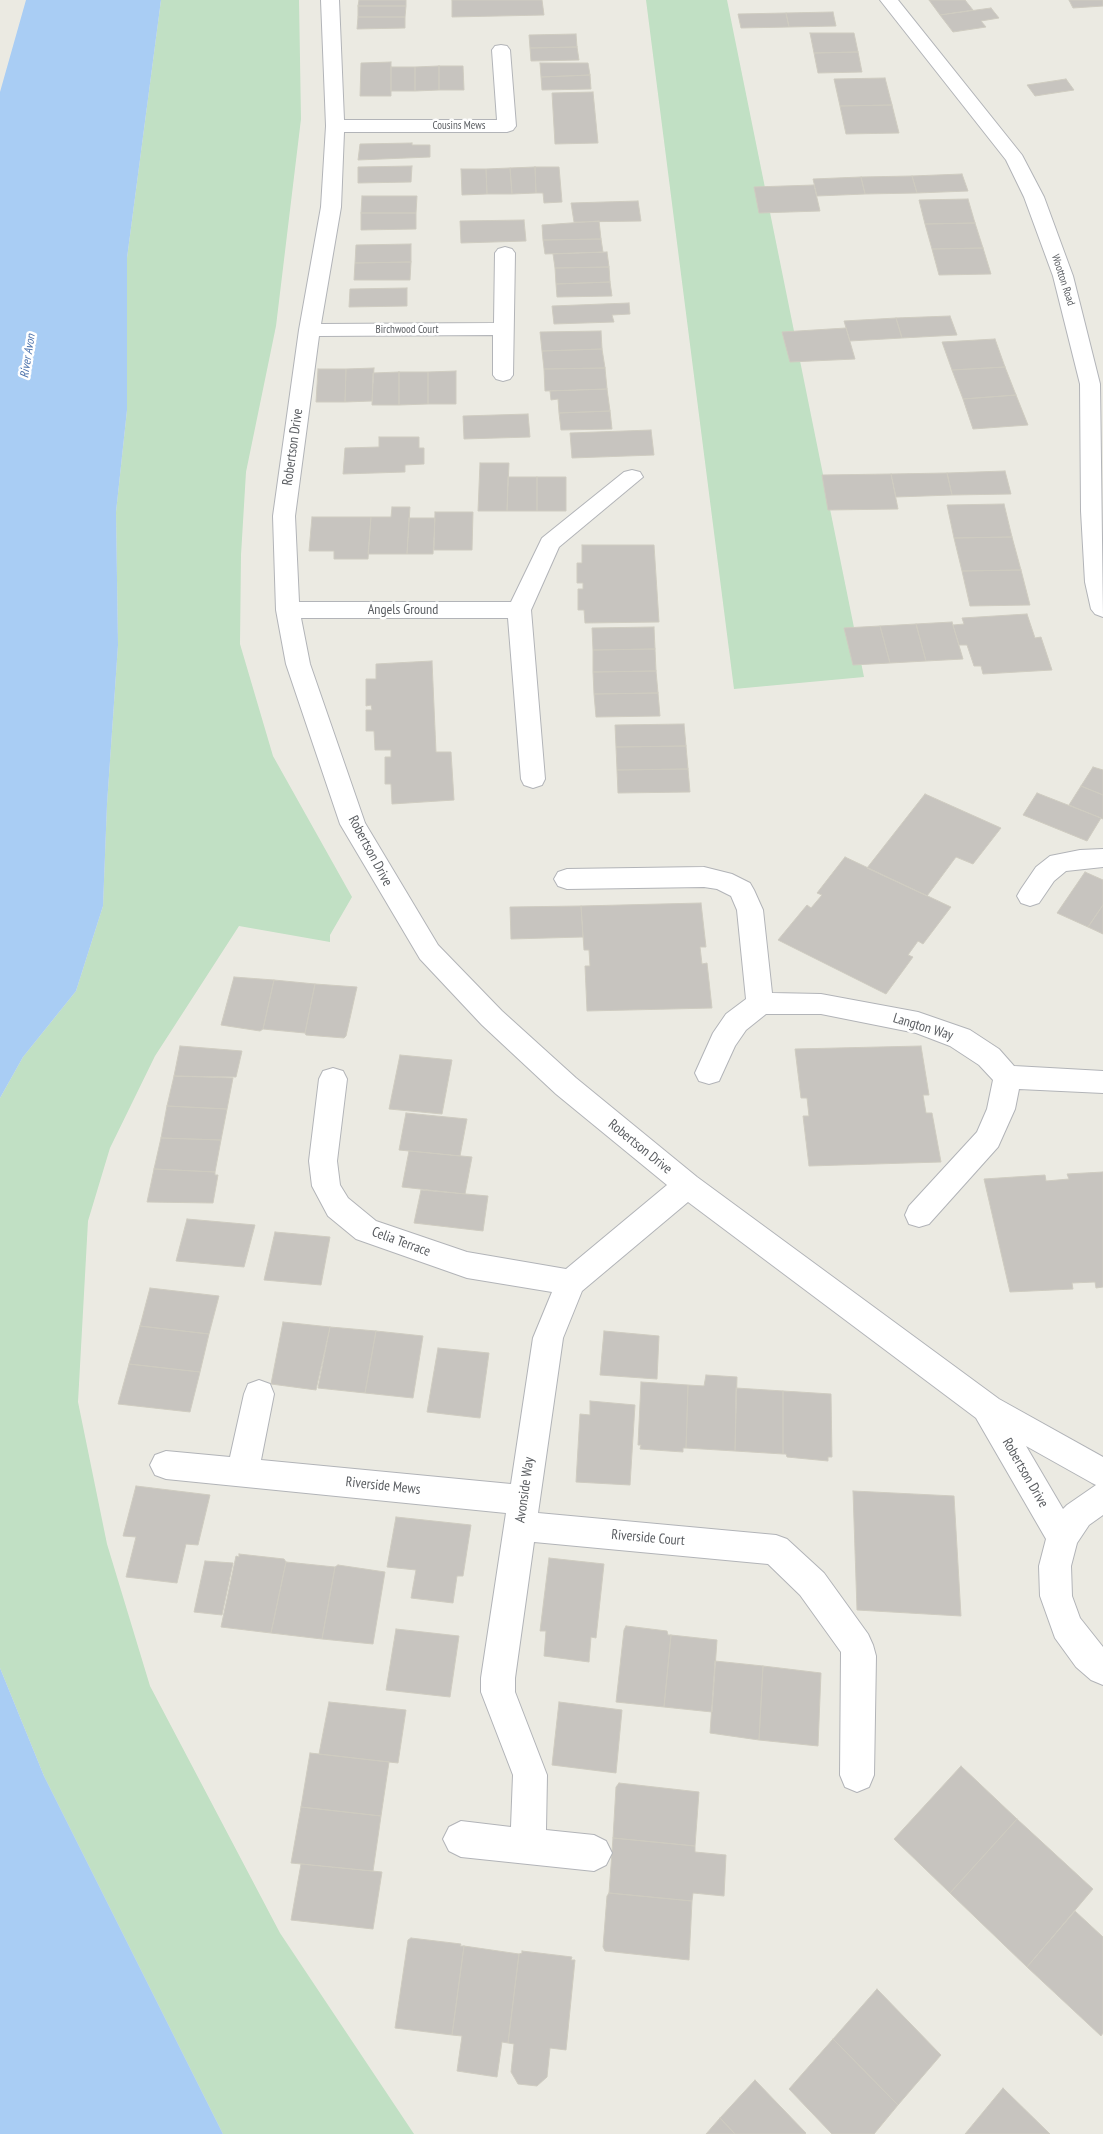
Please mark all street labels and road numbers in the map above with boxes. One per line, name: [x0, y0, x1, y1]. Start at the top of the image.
street label: Cousins Mews: [433, 119, 485, 133]
street label: Wootton Road: [1049, 253, 1077, 307]
street label: Birchwood Court: [376, 323, 438, 337]
street label: Robertson Drive: [279, 407, 307, 487]
street label: Angels Ground: [368, 602, 438, 618]
street label: Robertson Drive: [344, 813, 396, 889]
street label: Langton Way: [891, 1010, 955, 1044]
street label: Robertson Drive: [605, 1116, 675, 1178]
street label: Celia Terrace: [369, 1224, 433, 1260]
street label: Robertson Drive: [998, 1435, 1052, 1511]
street label: Avonside Way: [512, 1456, 538, 1524]
street label: Riverside Mews: [345, 1474, 421, 1498]
street label: Riverside Court: [611, 1526, 685, 1550]

